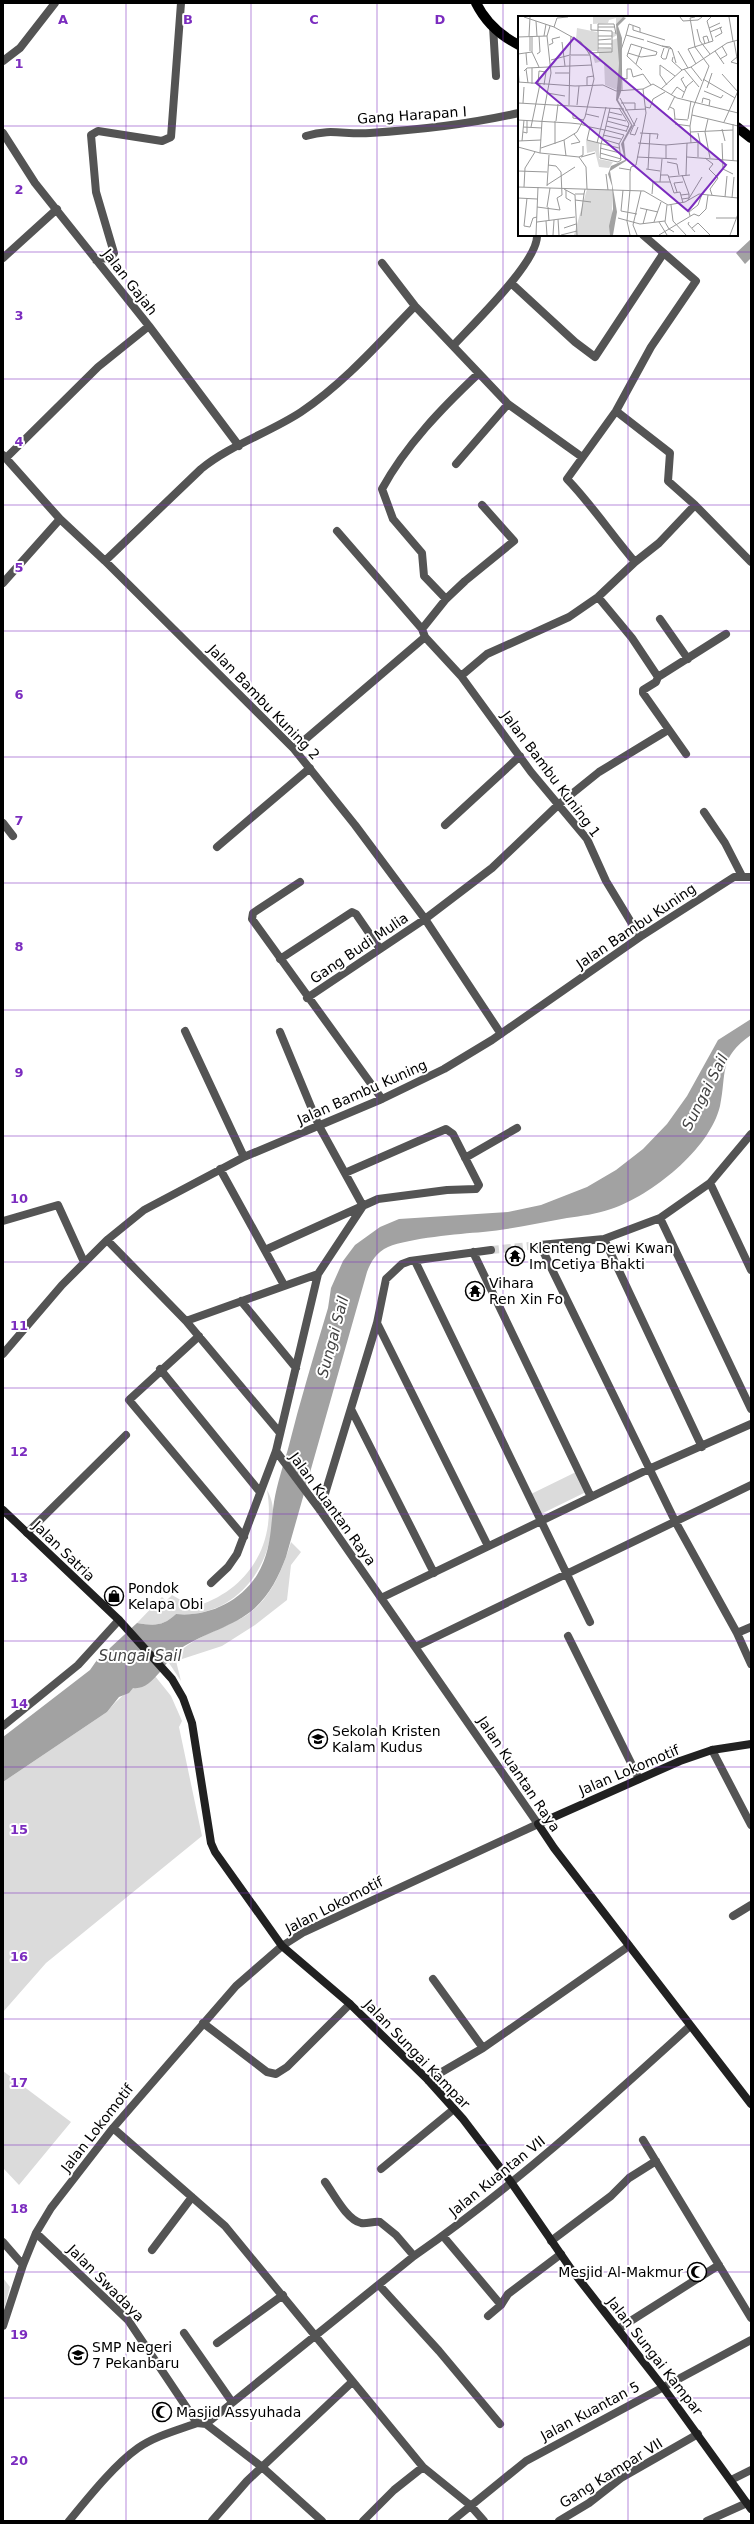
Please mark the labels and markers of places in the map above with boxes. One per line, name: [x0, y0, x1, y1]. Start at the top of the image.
place label: Klenteng Dewi Kwan Im Cetiya Bhakti: [529, 1240, 673, 1272]
temple icon: Klenteng Dewi Kwan Im Cetiya Bhakti: [504, 1245, 526, 1267]
place label: Vihara Ren Xin Fo: [489, 1275, 563, 1307]
temple icon: Vihara Ren Xin Fo: [464, 1280, 486, 1302]
place label: Pondok Kelapa Obi: [128, 1580, 203, 1612]
shop icon: Pondok Kelapa Obi: [103, 1585, 125, 1607]
place label: Sekolah Kristen Kalam Kudus: [332, 1723, 441, 1755]
school or university icon: Sekolah Kristen Kalam Kudus: [307, 1728, 329, 1750]
mosque icon: Mesjid Al-Makmur: [686, 2261, 708, 2283]
place label: Mesjid Al-Makmur: [558, 2264, 683, 2280]
place label: SMP Negeri 7 Pekanbaru: [92, 2339, 179, 2371]
school or university icon: SMP Negeri 7 Pekanbaru: [67, 2344, 89, 2366]
mosque icon: Masjid Assyuhada: [151, 2401, 173, 2423]
place label: Masjid Assyuhada: [176, 2404, 301, 2420]

